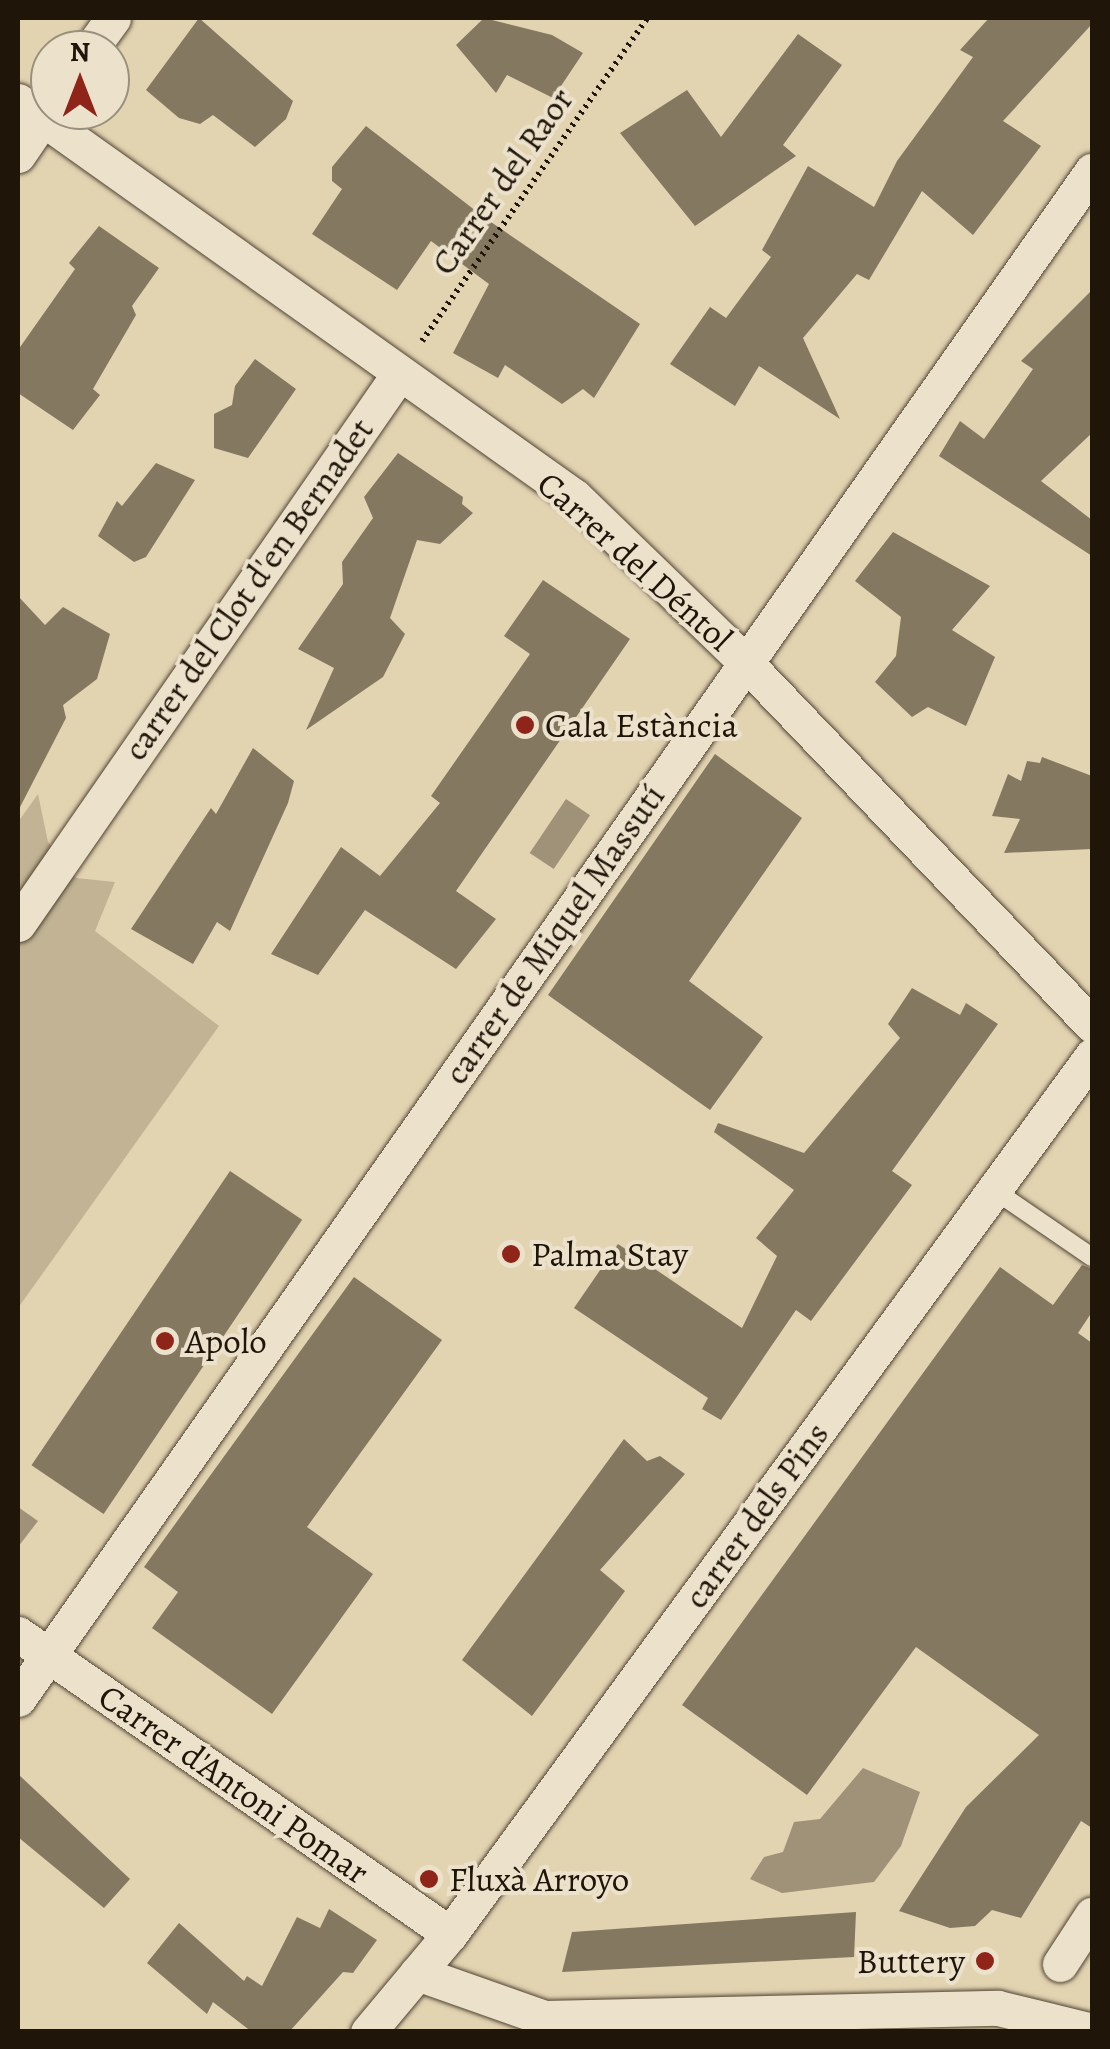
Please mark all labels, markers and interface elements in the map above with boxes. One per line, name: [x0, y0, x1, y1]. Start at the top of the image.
north arrow: [30, 30, 130, 130]
text: N: [70, 33, 90, 71]
street label: Carrer del Raor: [422, 79, 582, 283]
street label: carrer del Clot d'en Bernadet: [114, 410, 382, 768]
street label: Carrer del Déntol: [529, 463, 741, 659]
place label: Cala Estància: [545, 704, 738, 746]
marker: Cala Estància: [514, 714, 536, 736]
street label: carrer de Miquel Massutí: [435, 776, 673, 1092]
place label: Palma Stay: [531, 1233, 688, 1275]
marker: Palma Stay: [500, 1243, 522, 1265]
place label: Apolo: [185, 1320, 267, 1362]
marker: Apolo: [154, 1330, 176, 1352]
street label: carrer dels Pins: [675, 1414, 837, 1616]
street label: Carrer d'Antoni Pomar: [91, 1675, 377, 1893]
place label: Fluxà Arroyo: [449, 1858, 629, 1900]
marker: Fluxà Arroyo: [418, 1868, 440, 1890]
place label: Buttery: [857, 1940, 965, 1982]
marker: Buttery: [974, 1950, 996, 1972]

